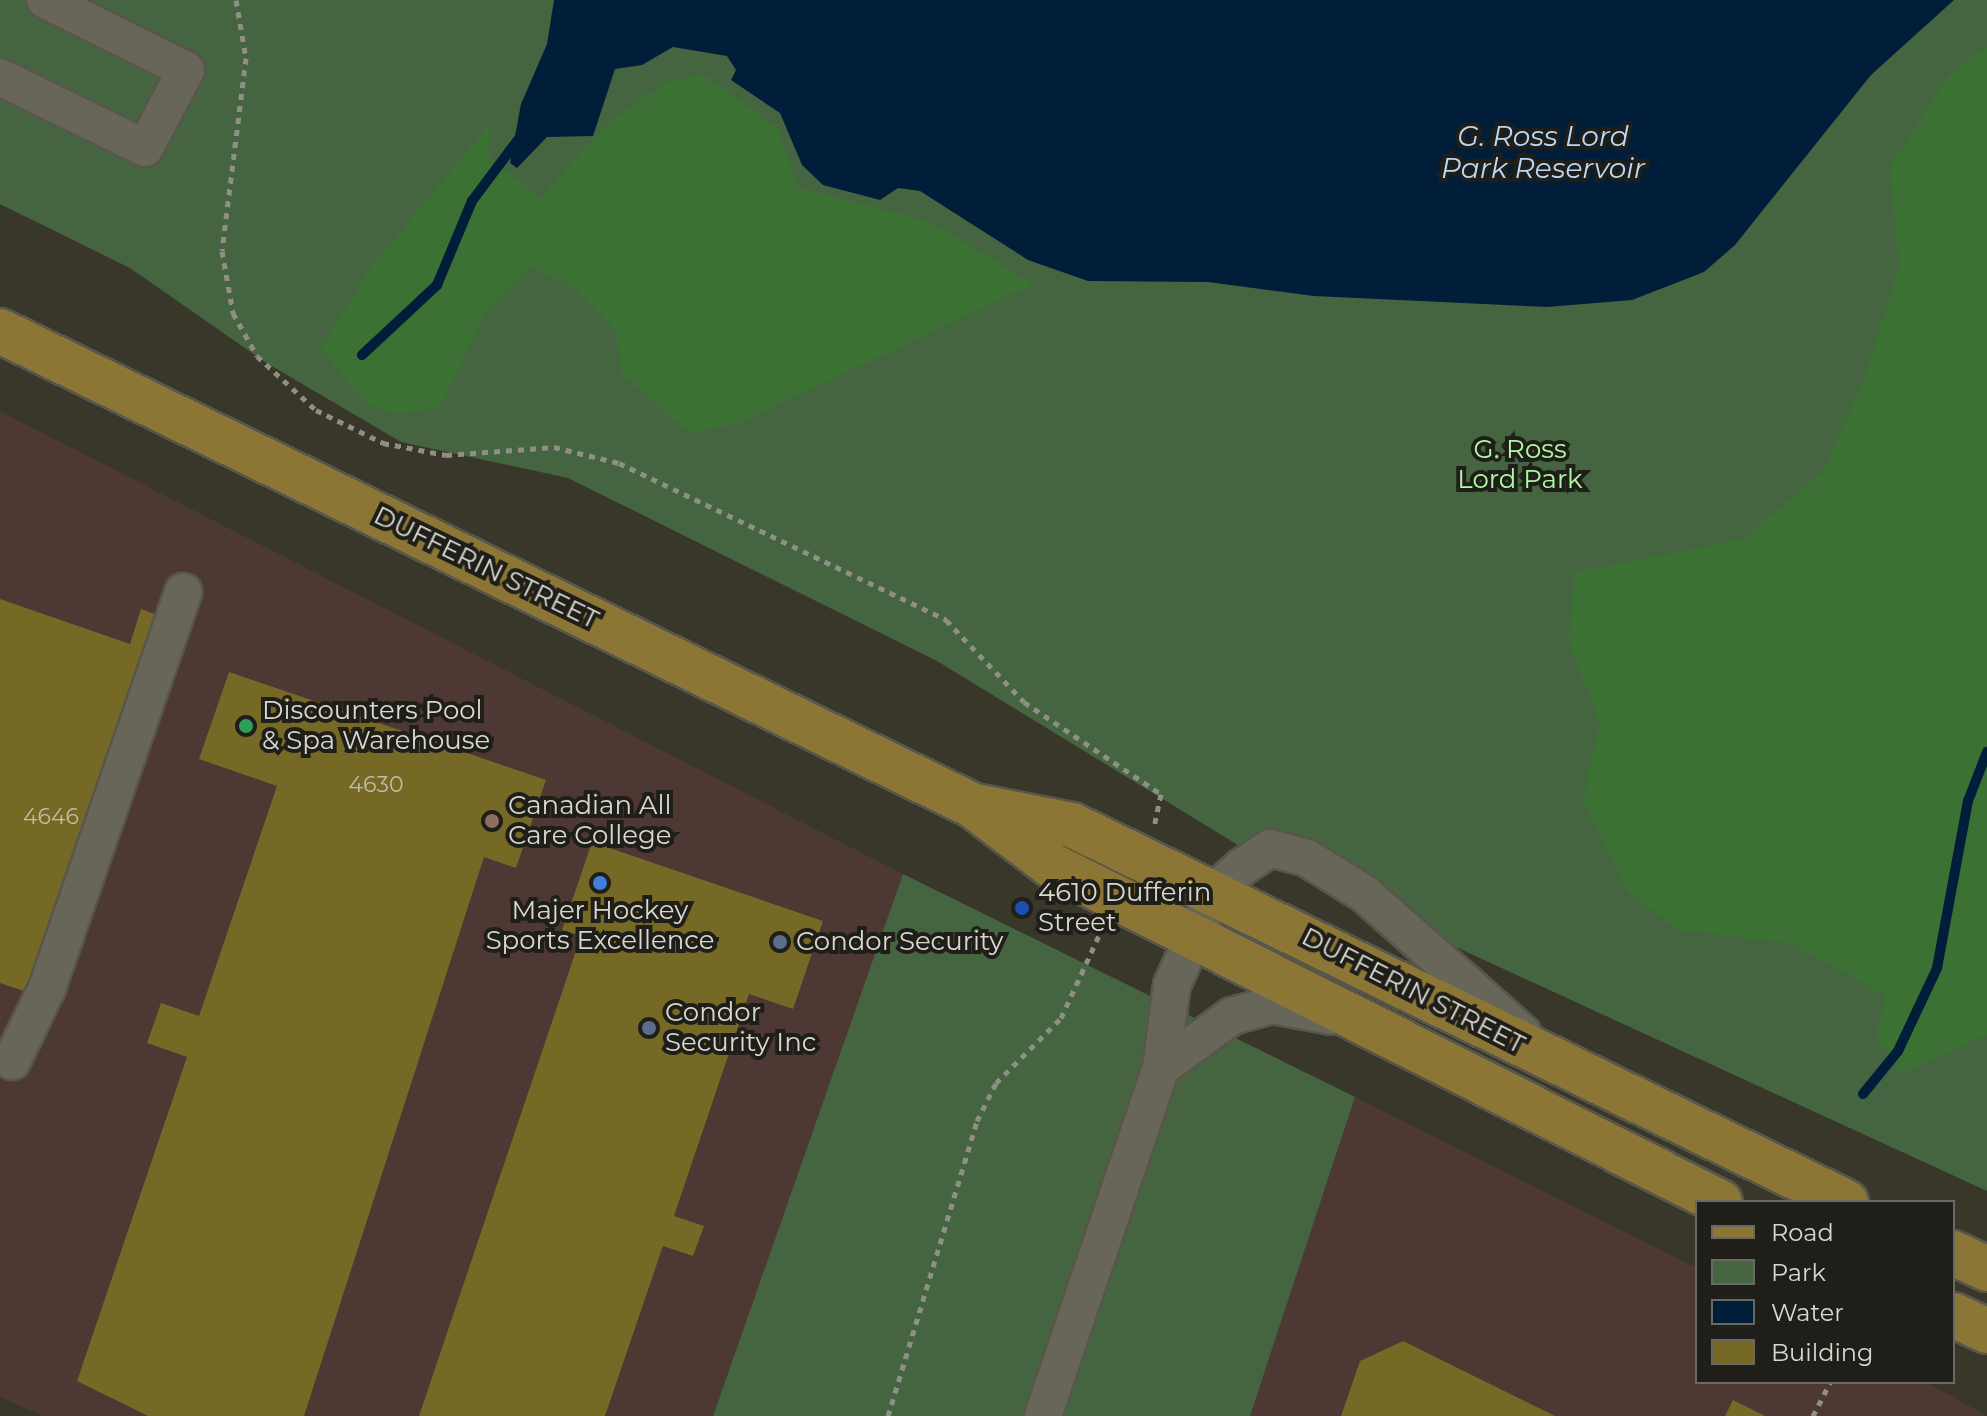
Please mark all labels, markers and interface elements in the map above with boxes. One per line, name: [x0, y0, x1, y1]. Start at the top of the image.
water label: G. Ross Lord Park Reservoir: [1441, 119, 1645, 185]
park label: G. Ross Lord Park: [1457, 434, 1583, 496]
street label: DUFFERIN STREET: [369, 500, 603, 636]
place label: Discounters Pool & Spa Warehouse: [262, 695, 490, 756]
marker: Discounters Pool & Spa Warehouse: [237, 717, 255, 735]
house number: 4630: [349, 772, 403, 798]
place label: Canadian All Care College: [508, 790, 672, 852]
house number: 4646: [23, 804, 79, 830]
marker: Canadian All Care College: [483, 812, 501, 830]
marker: Majer Hockey Sports Excellence: [591, 874, 609, 892]
place label: 4610 Dufferin Street: [1038, 877, 1211, 938]
place label: Majer Hockey Sports Excellence: [486, 895, 714, 956]
marker: 4610 Dufferin Street: [1013, 899, 1031, 917]
street label: DUFFERIN STREET: [1296, 921, 1530, 1061]
place label: Condor Security: [796, 926, 1003, 958]
marker: Condor Security: [771, 933, 789, 951]
place label: Condor Security Inc: [665, 997, 816, 1058]
marker: Condor Security Inc: [640, 1019, 658, 1037]
legend: [1695, 1200, 1955, 1384]
text: Road: [1771, 1218, 1834, 1247]
text: Park: [1771, 1258, 1826, 1287]
text: Water: [1771, 1298, 1844, 1327]
text: Building: [1771, 1338, 1874, 1367]

